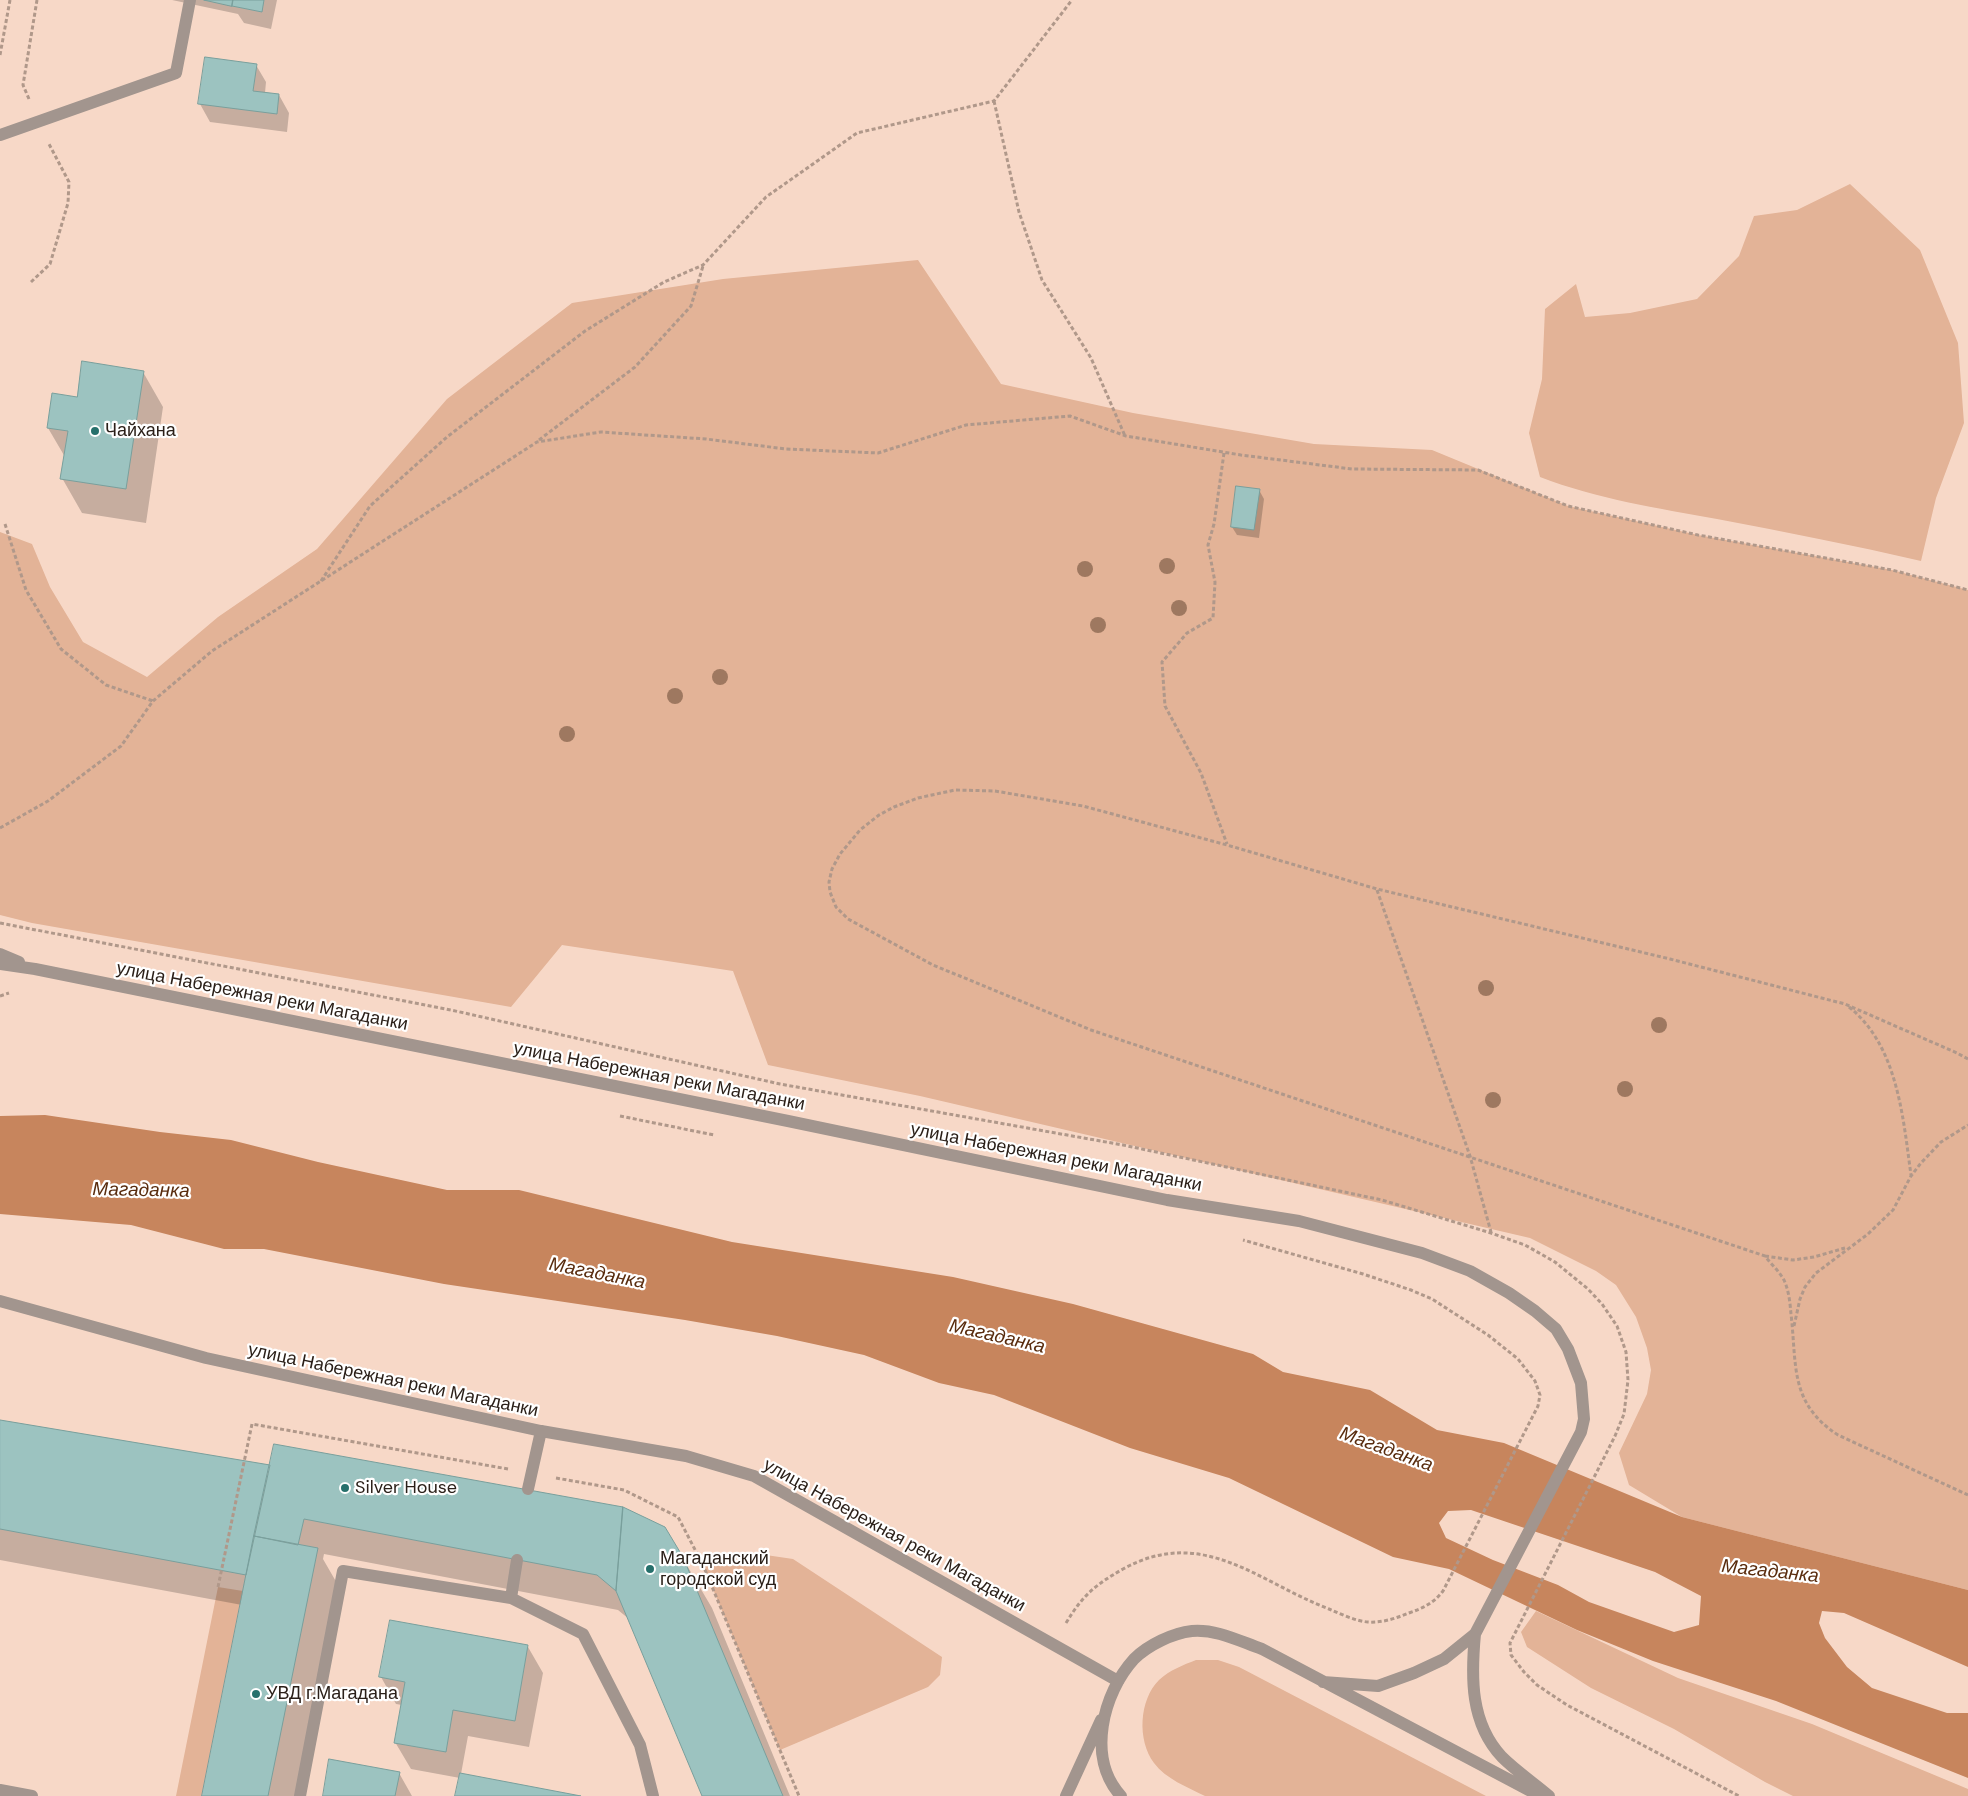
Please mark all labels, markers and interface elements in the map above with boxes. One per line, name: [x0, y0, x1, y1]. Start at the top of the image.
place label: Чайхана: [105, 420, 176, 442]
marker: Чайхана: [89, 425, 101, 437]
street label: улица Набережная реки Магаданки: [115, 958, 409, 1036]
street label: улица Набережная реки Магаданки: [512, 1038, 806, 1116]
street label: улица Набережная реки Магаданки: [909, 1119, 1203, 1197]
water label: Магаданка: [92, 1179, 190, 1203]
water label: Магаданка: [547, 1254, 647, 1294]
water label: Магаданка: [947, 1315, 1047, 1359]
street label: улица Набережная реки Магаданки: [246, 1340, 540, 1422]
water label: Магаданка: [1336, 1423, 1436, 1477]
street label: улица Набережная реки Магаданки: [759, 1455, 1029, 1617]
place label: Silver House: [355, 1477, 457, 1499]
marker: Silver House: [339, 1482, 351, 1494]
place label: Магаданский городской суд: [660, 1548, 776, 1590]
water label: Магаданка: [1720, 1556, 1820, 1588]
marker: Магаданский городской суд: [644, 1563, 656, 1575]
place label: УВД г.Магадана: [266, 1683, 398, 1705]
marker: УВД г.Магадана: [250, 1688, 262, 1700]

